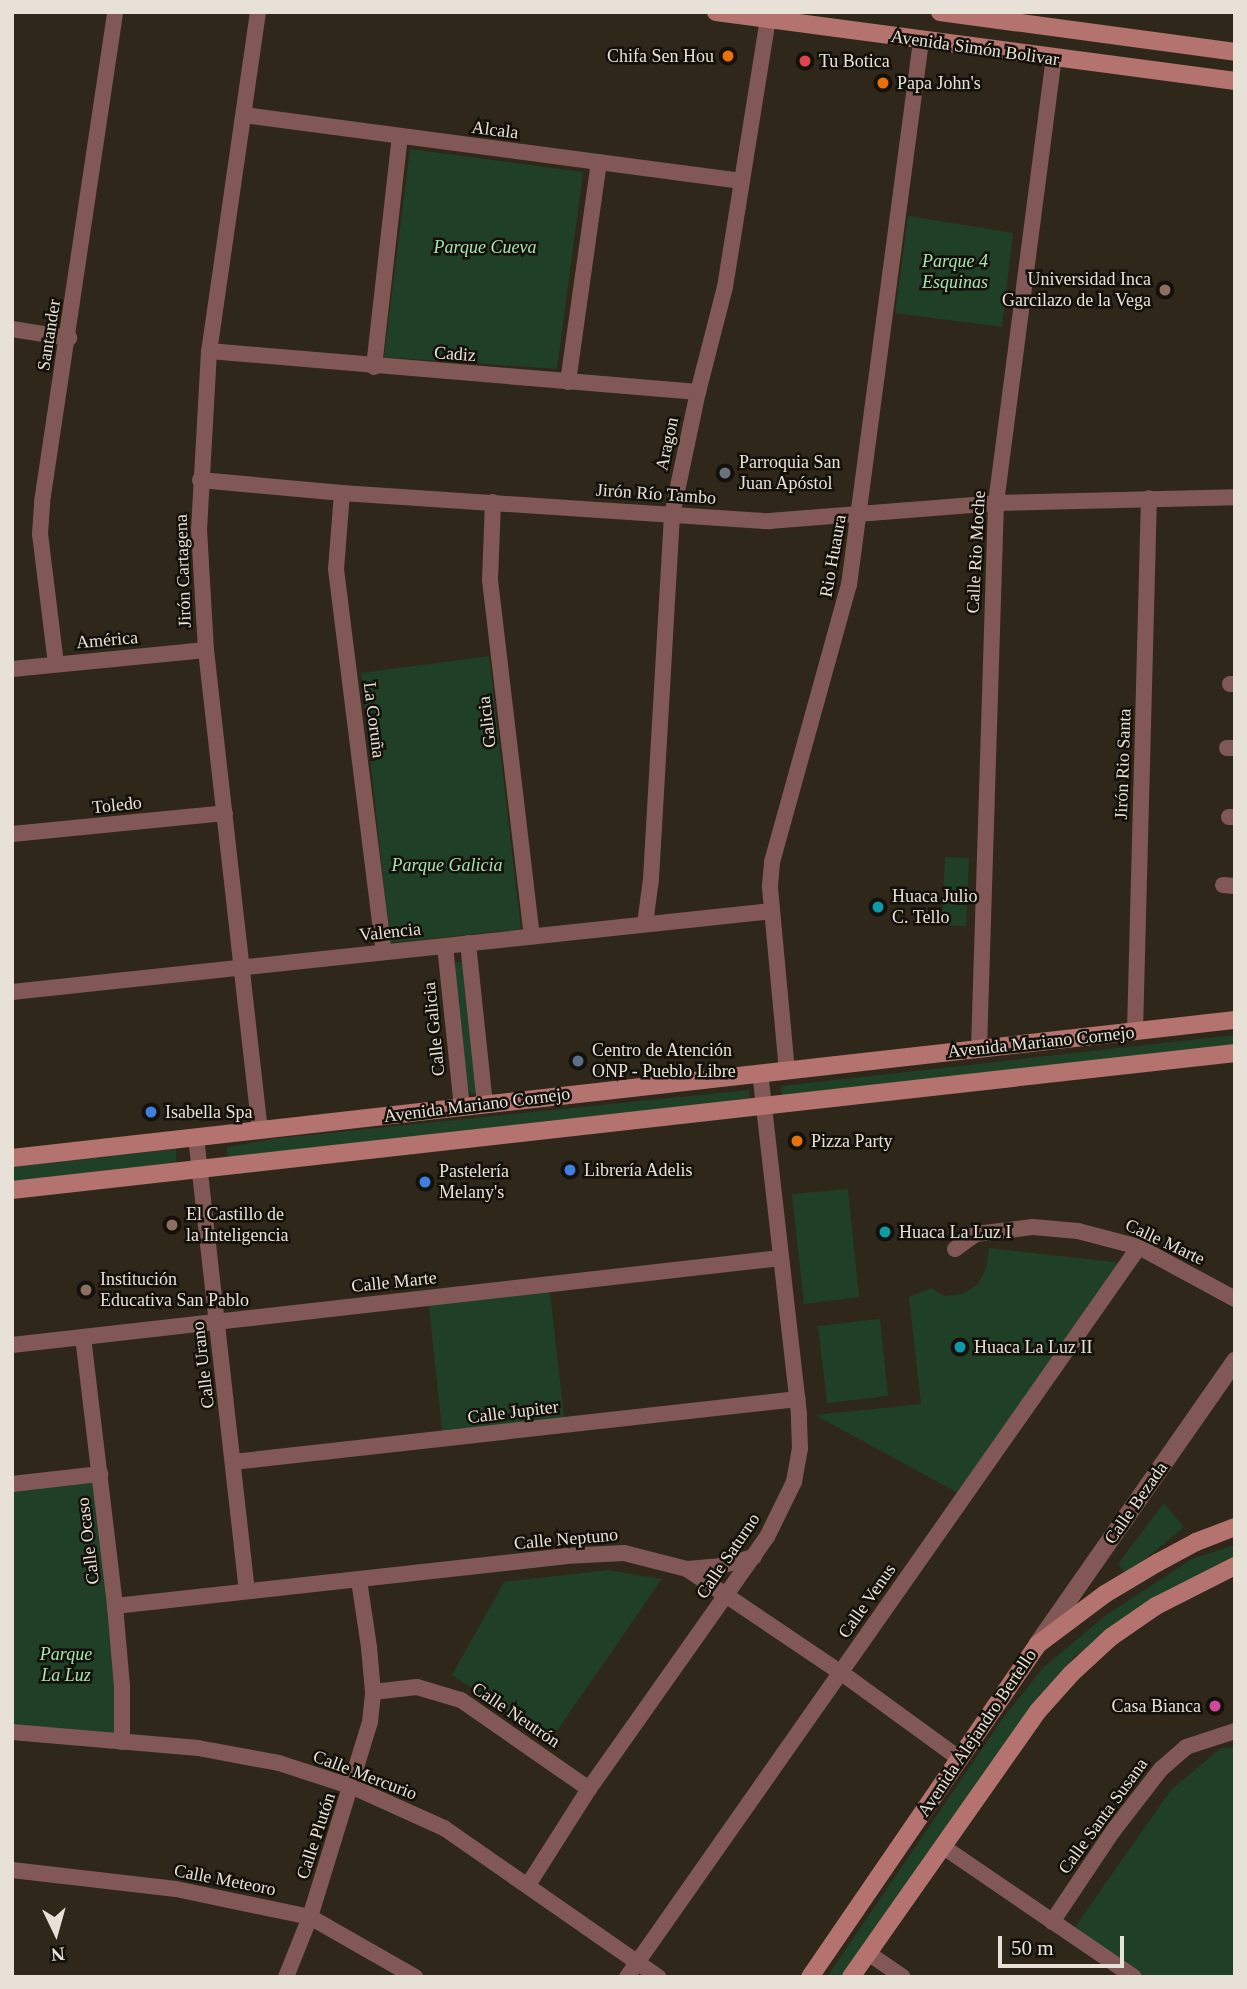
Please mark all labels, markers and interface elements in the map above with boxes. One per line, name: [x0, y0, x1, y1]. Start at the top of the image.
street label: Avenida Simón Bolivar: [889, 25, 1061, 71]
place label: Chifa Sen Hou: [607, 45, 714, 67]
marker: Chifa Sen Hou: [720, 48, 736, 64]
place label: Tu Botica: [819, 50, 890, 72]
marker: Tu Botica: [797, 53, 813, 69]
place label: Papa John's: [897, 72, 981, 94]
marker: Papa John's: [875, 75, 891, 91]
street label: Alcala: [470, 116, 520, 144]
park label: Parque Cueva: [434, 236, 536, 258]
park label: Parque 4 Esquinas: [922, 251, 988, 294]
place label: Universidad Inca Garcilazo de la Vega: [1002, 269, 1151, 312]
marker: Universidad Inca Garcilazo de la Vega: [1157, 282, 1173, 298]
street label: Santander: [33, 298, 65, 372]
street label: Cadiz: [433, 342, 477, 366]
street label: Aragon: [651, 415, 683, 473]
place label: Parroquia San Juan Apóstol: [739, 452, 840, 494]
marker: Parroquia San Juan Apóstol: [717, 465, 733, 481]
street label: Jirón Río Tambo: [595, 479, 717, 509]
street label: Calle Rio Moche: [962, 490, 990, 614]
street label: Rio Huaura: [815, 513, 851, 599]
street label: Jirón Cartagena: [170, 514, 196, 628]
street label: América: [75, 627, 139, 653]
street label: La Coruña: [359, 681, 389, 759]
street label: Galicia: [473, 695, 501, 749]
street label: Jirón Rio Santa: [1110, 708, 1136, 820]
street label: Toledo: [91, 792, 143, 818]
park label: Parque Galicia: [392, 854, 502, 876]
place label: Huaca Julio C. Tello: [892, 886, 977, 928]
marker: Huaca Julio C. Tello: [870, 899, 886, 915]
street label: Valencia: [358, 918, 422, 946]
street label: Calle Galicia: [418, 981, 450, 1077]
street label: Avenida Mariano Cornejo: [947, 1021, 1135, 1063]
place label: Centro de Atención ONP - Pueblo Libre: [592, 1040, 736, 1082]
marker: Centro de Atención ONP - Pueblo Libre: [570, 1053, 586, 1069]
street label: Avenida Mariano Cornejo: [383, 1083, 571, 1127]
place label: Isabella Spa: [165, 1101, 252, 1123]
marker: Isabella Spa: [143, 1104, 159, 1120]
place label: Pizza Party: [811, 1130, 892, 1152]
marker: Pizza Party: [789, 1133, 805, 1149]
place label: Librería Adelis: [584, 1159, 693, 1181]
place label: Pastelería Melany's: [439, 1161, 509, 1204]
marker: Librería Adelis: [562, 1162, 578, 1178]
marker: Pastelería Melany's: [417, 1174, 433, 1190]
place label: El Castillo de la Inteligencia: [186, 1204, 288, 1246]
street label: Calle Marte: [1122, 1214, 1208, 1270]
marker: El Castillo de la Inteligencia: [164, 1217, 180, 1233]
place label: Huaca La Luz I: [899, 1221, 1011, 1243]
marker: Huaca La Luz I: [877, 1224, 893, 1240]
street label: Calle Marte: [350, 1267, 438, 1297]
place label: Institución Educativa San Pablo: [100, 1269, 249, 1312]
marker: Institución Educativa San Pablo: [78, 1282, 94, 1298]
street label: Calle Urano: [187, 1320, 219, 1410]
place label: Huaca La Luz II: [974, 1336, 1092, 1358]
marker: Huaca La Luz II: [952, 1339, 968, 1355]
street label: Calle Jupiter: [466, 1396, 560, 1428]
street label: Calle Bezada: [1100, 1458, 1172, 1548]
street label: Calle Ocaso: [72, 1496, 104, 1586]
street label: Calle Saturno: [692, 1509, 764, 1603]
street label: Calle Neptuno: [513, 1524, 619, 1554]
street label: Calle Venus: [833, 1559, 901, 1643]
park label: Parque La Luz: [40, 1644, 92, 1686]
street label: Avenida Alejandro Bertello: [913, 1645, 1041, 1821]
street label: Calle Neutrón: [468, 1678, 564, 1752]
place label: Casa Bianca: [1112, 1695, 1201, 1717]
marker: Casa Bianca: [1207, 1698, 1223, 1714]
street label: Calle Mercurio: [310, 1745, 420, 1805]
street label: Calle Santa Susana: [1054, 1754, 1152, 1878]
street label: Calle Plutón: [292, 1790, 340, 1882]
street label: Calle Meteoro: [172, 1860, 278, 1900]
north arrow: [21, 1898, 91, 1968]
scale bar: [1002, 1923, 1128, 1967]
text: 50 m: [1011, 1936, 1054, 1960]
text: N: [50, 1943, 66, 1965]

